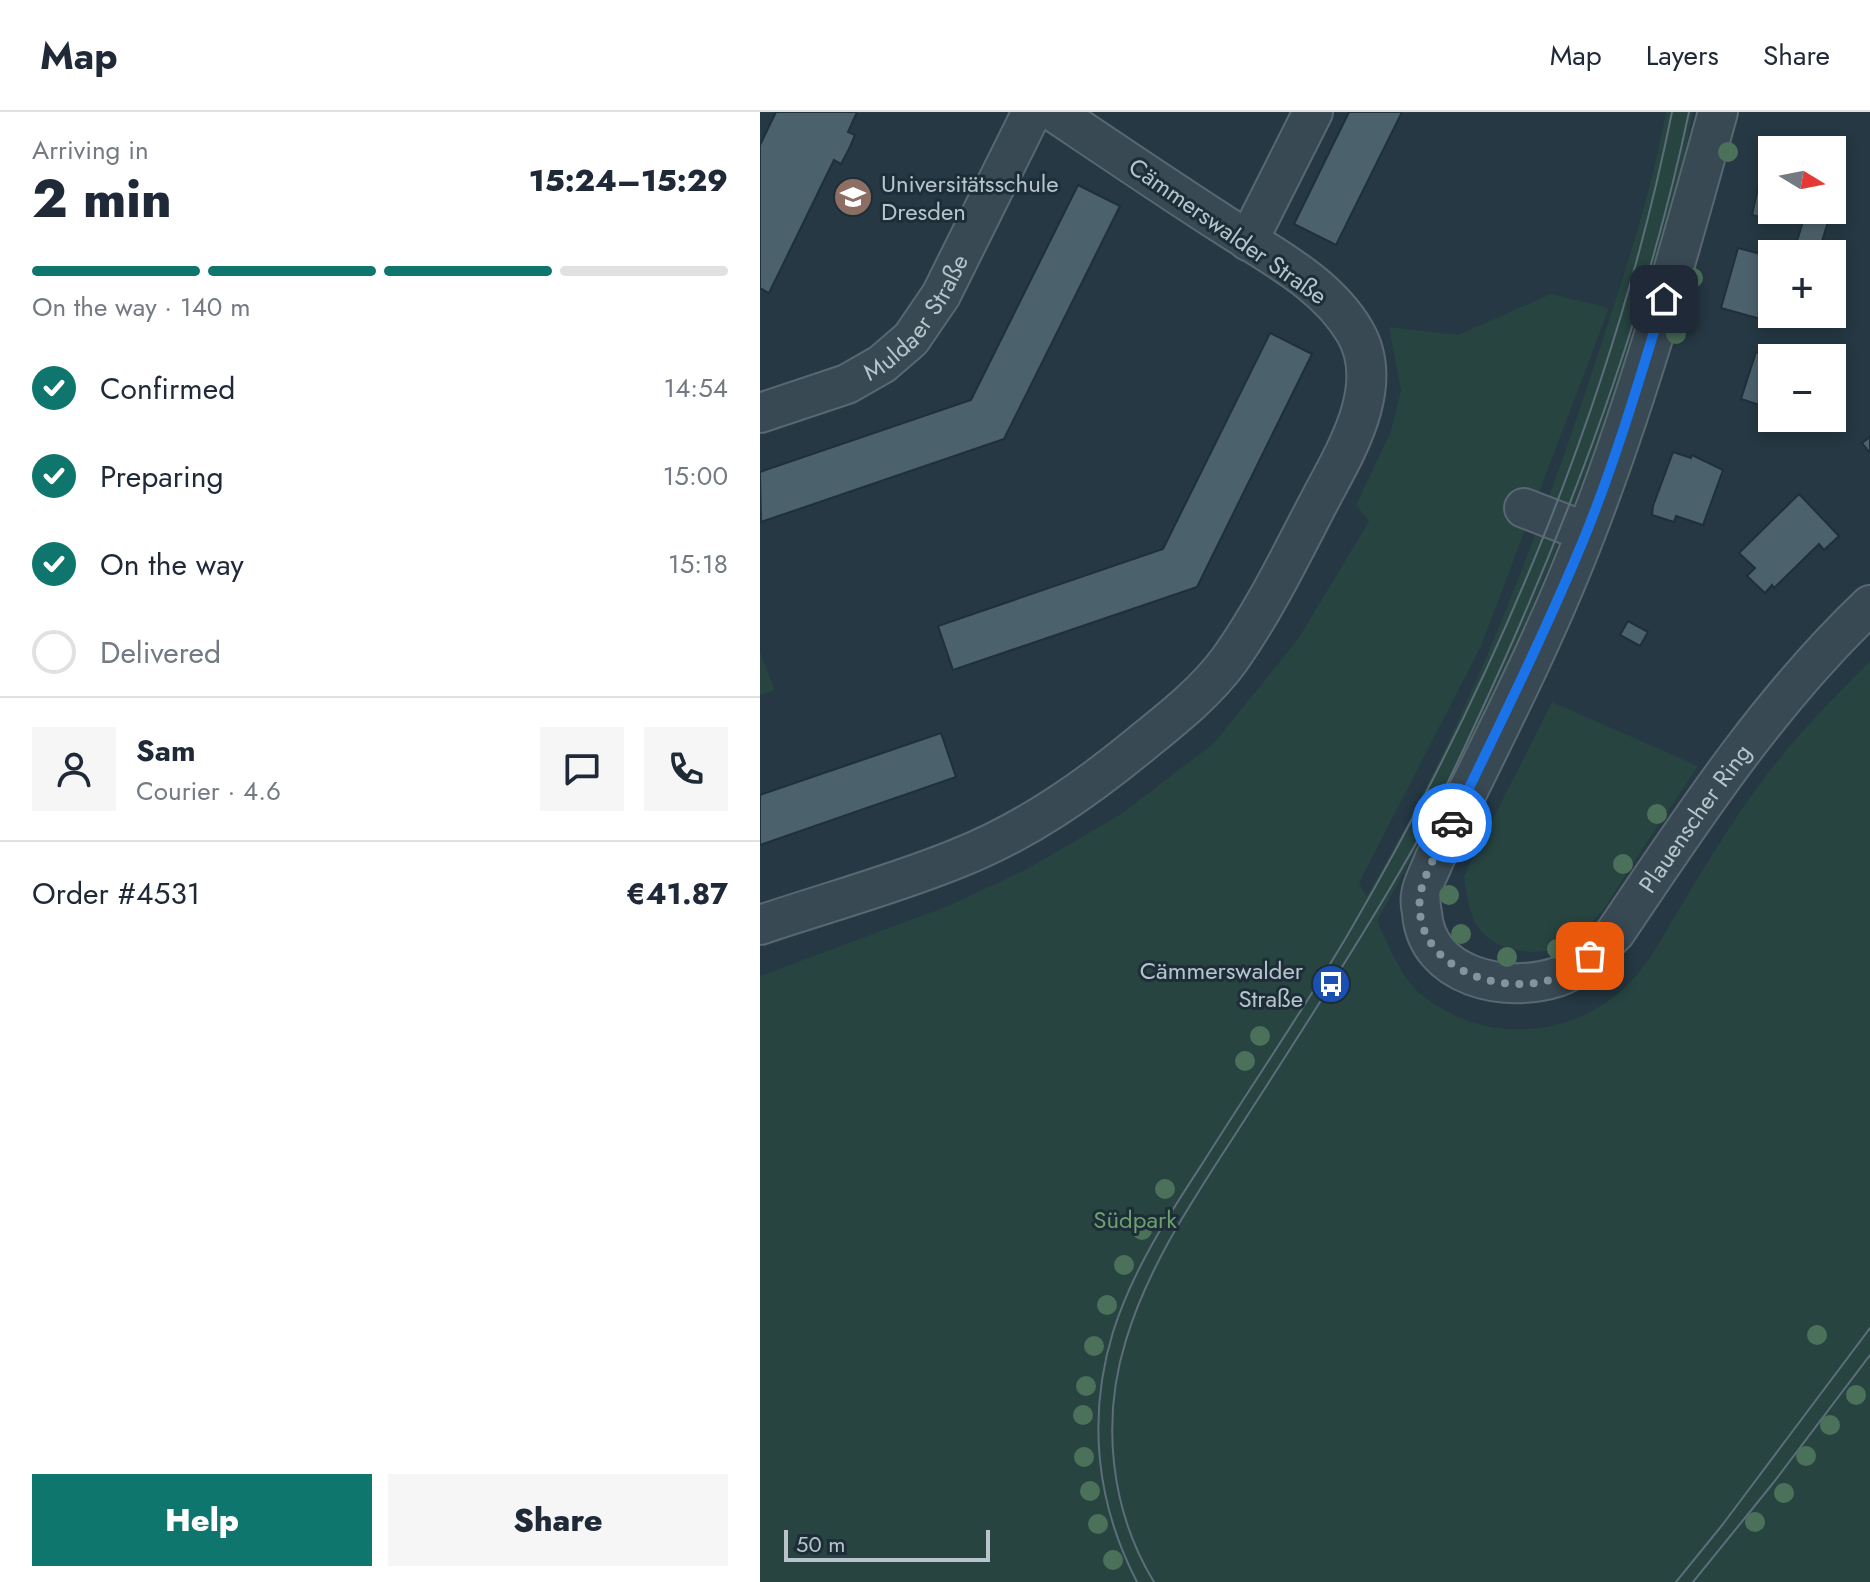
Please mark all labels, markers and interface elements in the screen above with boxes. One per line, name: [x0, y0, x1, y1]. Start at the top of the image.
text: Map: [40, 28, 118, 83]
text: Map: [1550, 35, 1602, 76]
text: Layers: [1646, 35, 1719, 76]
text: Share: [1763, 35, 1830, 76]
text: Arriving in: [32, 131, 149, 169]
north arrow: [1758, 136, 1846, 224]
map controls: [1758, 136, 1846, 432]
street label: Cämmerswalder Straße: [1122, 149, 1334, 313]
text: 15:24–15:29: [529, 159, 728, 202]
text: 2 min: [32, 161, 172, 237]
place label: Universitätsschule Dresden: [881, 166, 1059, 229]
school or university icon: Universitätsschule Dresden: [832, 176, 874, 218]
button: +: [1758, 240, 1846, 328]
street label: Muldaer Straße: [856, 248, 976, 389]
pin: [1630, 265, 1698, 333]
icon: home: [1642, 277, 1686, 321]
text: On the way · 140 m: [32, 288, 251, 326]
button: −: [1758, 344, 1846, 432]
icon: check: [32, 366, 76, 410]
text: Confirmed: [100, 367, 235, 410]
text: 14:54: [664, 369, 728, 407]
icon: check: [32, 454, 76, 498]
text: Preparing: [100, 455, 224, 498]
text: 15:00: [663, 457, 728, 495]
icon: check: [32, 542, 76, 586]
text: On the way: [100, 543, 244, 586]
text: 15:18: [668, 545, 728, 583]
text: Delivered: [100, 631, 221, 674]
button: person: [32, 727, 116, 811]
button: chat: [540, 727, 624, 811]
button: phone: [644, 727, 728, 811]
text: Sam: [136, 729, 196, 772]
street label: Plauenscher Ring: [1630, 736, 1759, 900]
text: Courier · 4.6: [136, 772, 281, 810]
courier: [1412, 783, 1492, 863]
icon: car: [1430, 801, 1474, 845]
text: Order #4531: [32, 872, 200, 915]
text: €41.87: [626, 872, 728, 915]
pin: [1556, 922, 1624, 990]
icon: bag: [1568, 934, 1612, 978]
place label: Cämmerswalder Straße: [1140, 953, 1304, 1016]
bus stop icon: Cämmerswalder Straße: [1310, 963, 1352, 1005]
park label: Südpark: [1093, 1202, 1177, 1237]
button: Help: [32, 1474, 372, 1566]
button: Share: [388, 1474, 728, 1566]
scale bar: [784, 1526, 990, 1562]
text: 50 m: [796, 1528, 845, 1560]

